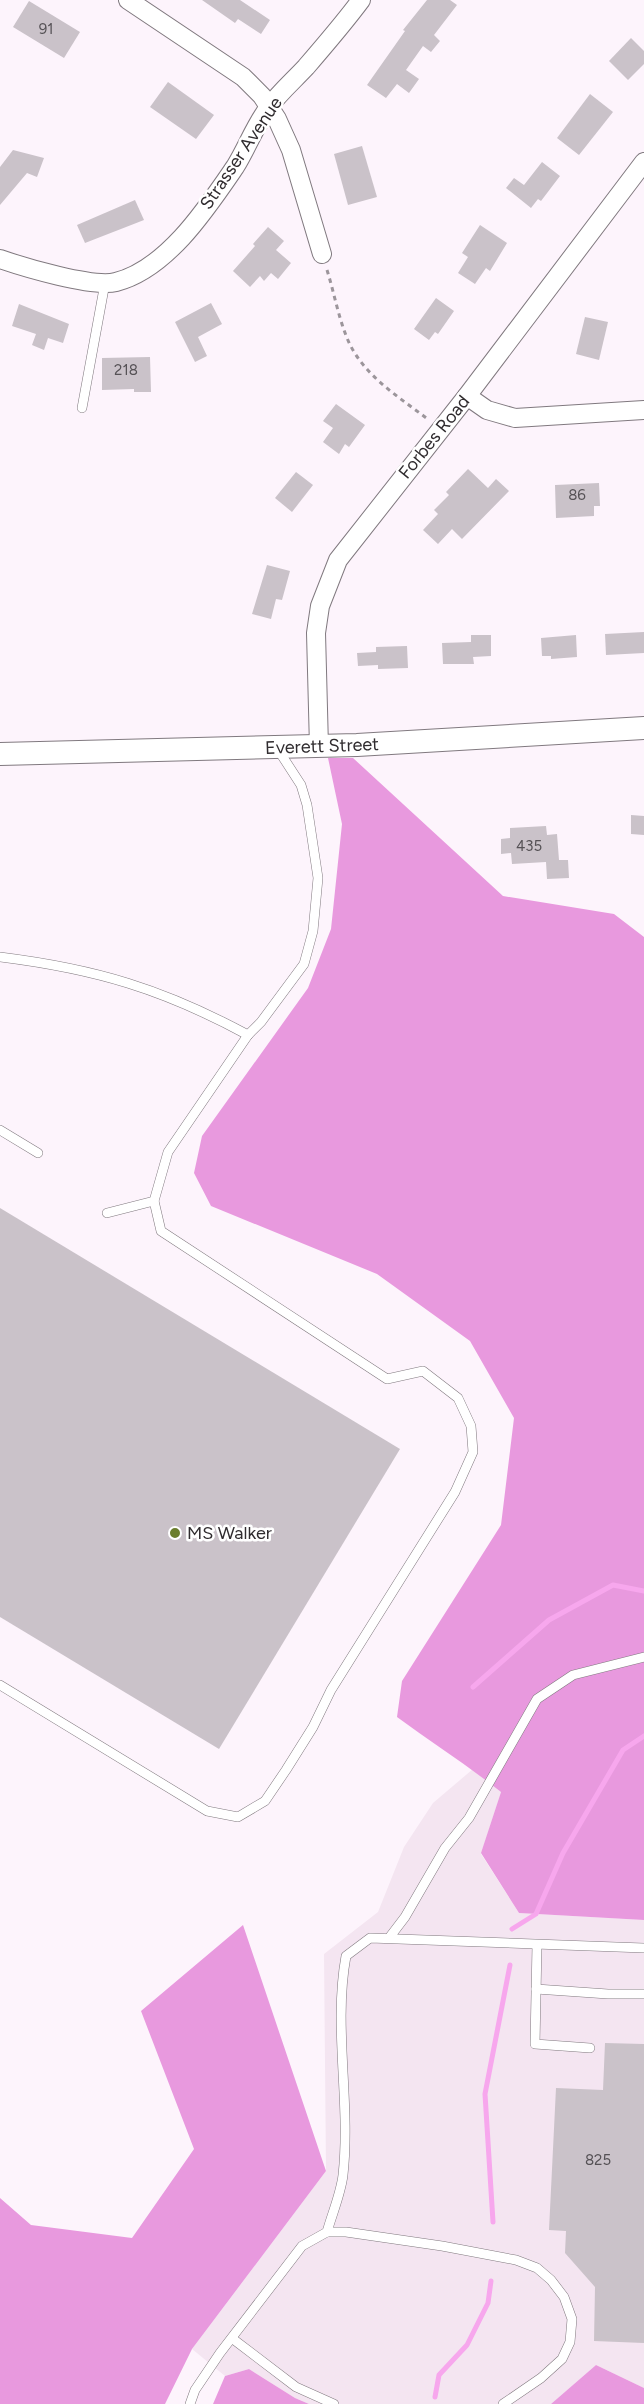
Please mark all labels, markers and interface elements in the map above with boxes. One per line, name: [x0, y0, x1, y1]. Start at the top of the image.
house number: 91: [39, 20, 53, 38]
street label: Strasser Avenue: [195, 92, 287, 214]
house number: 218: [114, 361, 138, 379]
street label: Forbes Road: [394, 391, 474, 483]
house number: 86: [568, 486, 586, 504]
street label: Everett Street: [265, 733, 380, 759]
house number: 435: [516, 837, 542, 855]
place label: MS Walker: [187, 1522, 272, 1544]
marker: MS Walker: [168, 1526, 182, 1540]
house number: 825: [585, 2151, 611, 2169]

